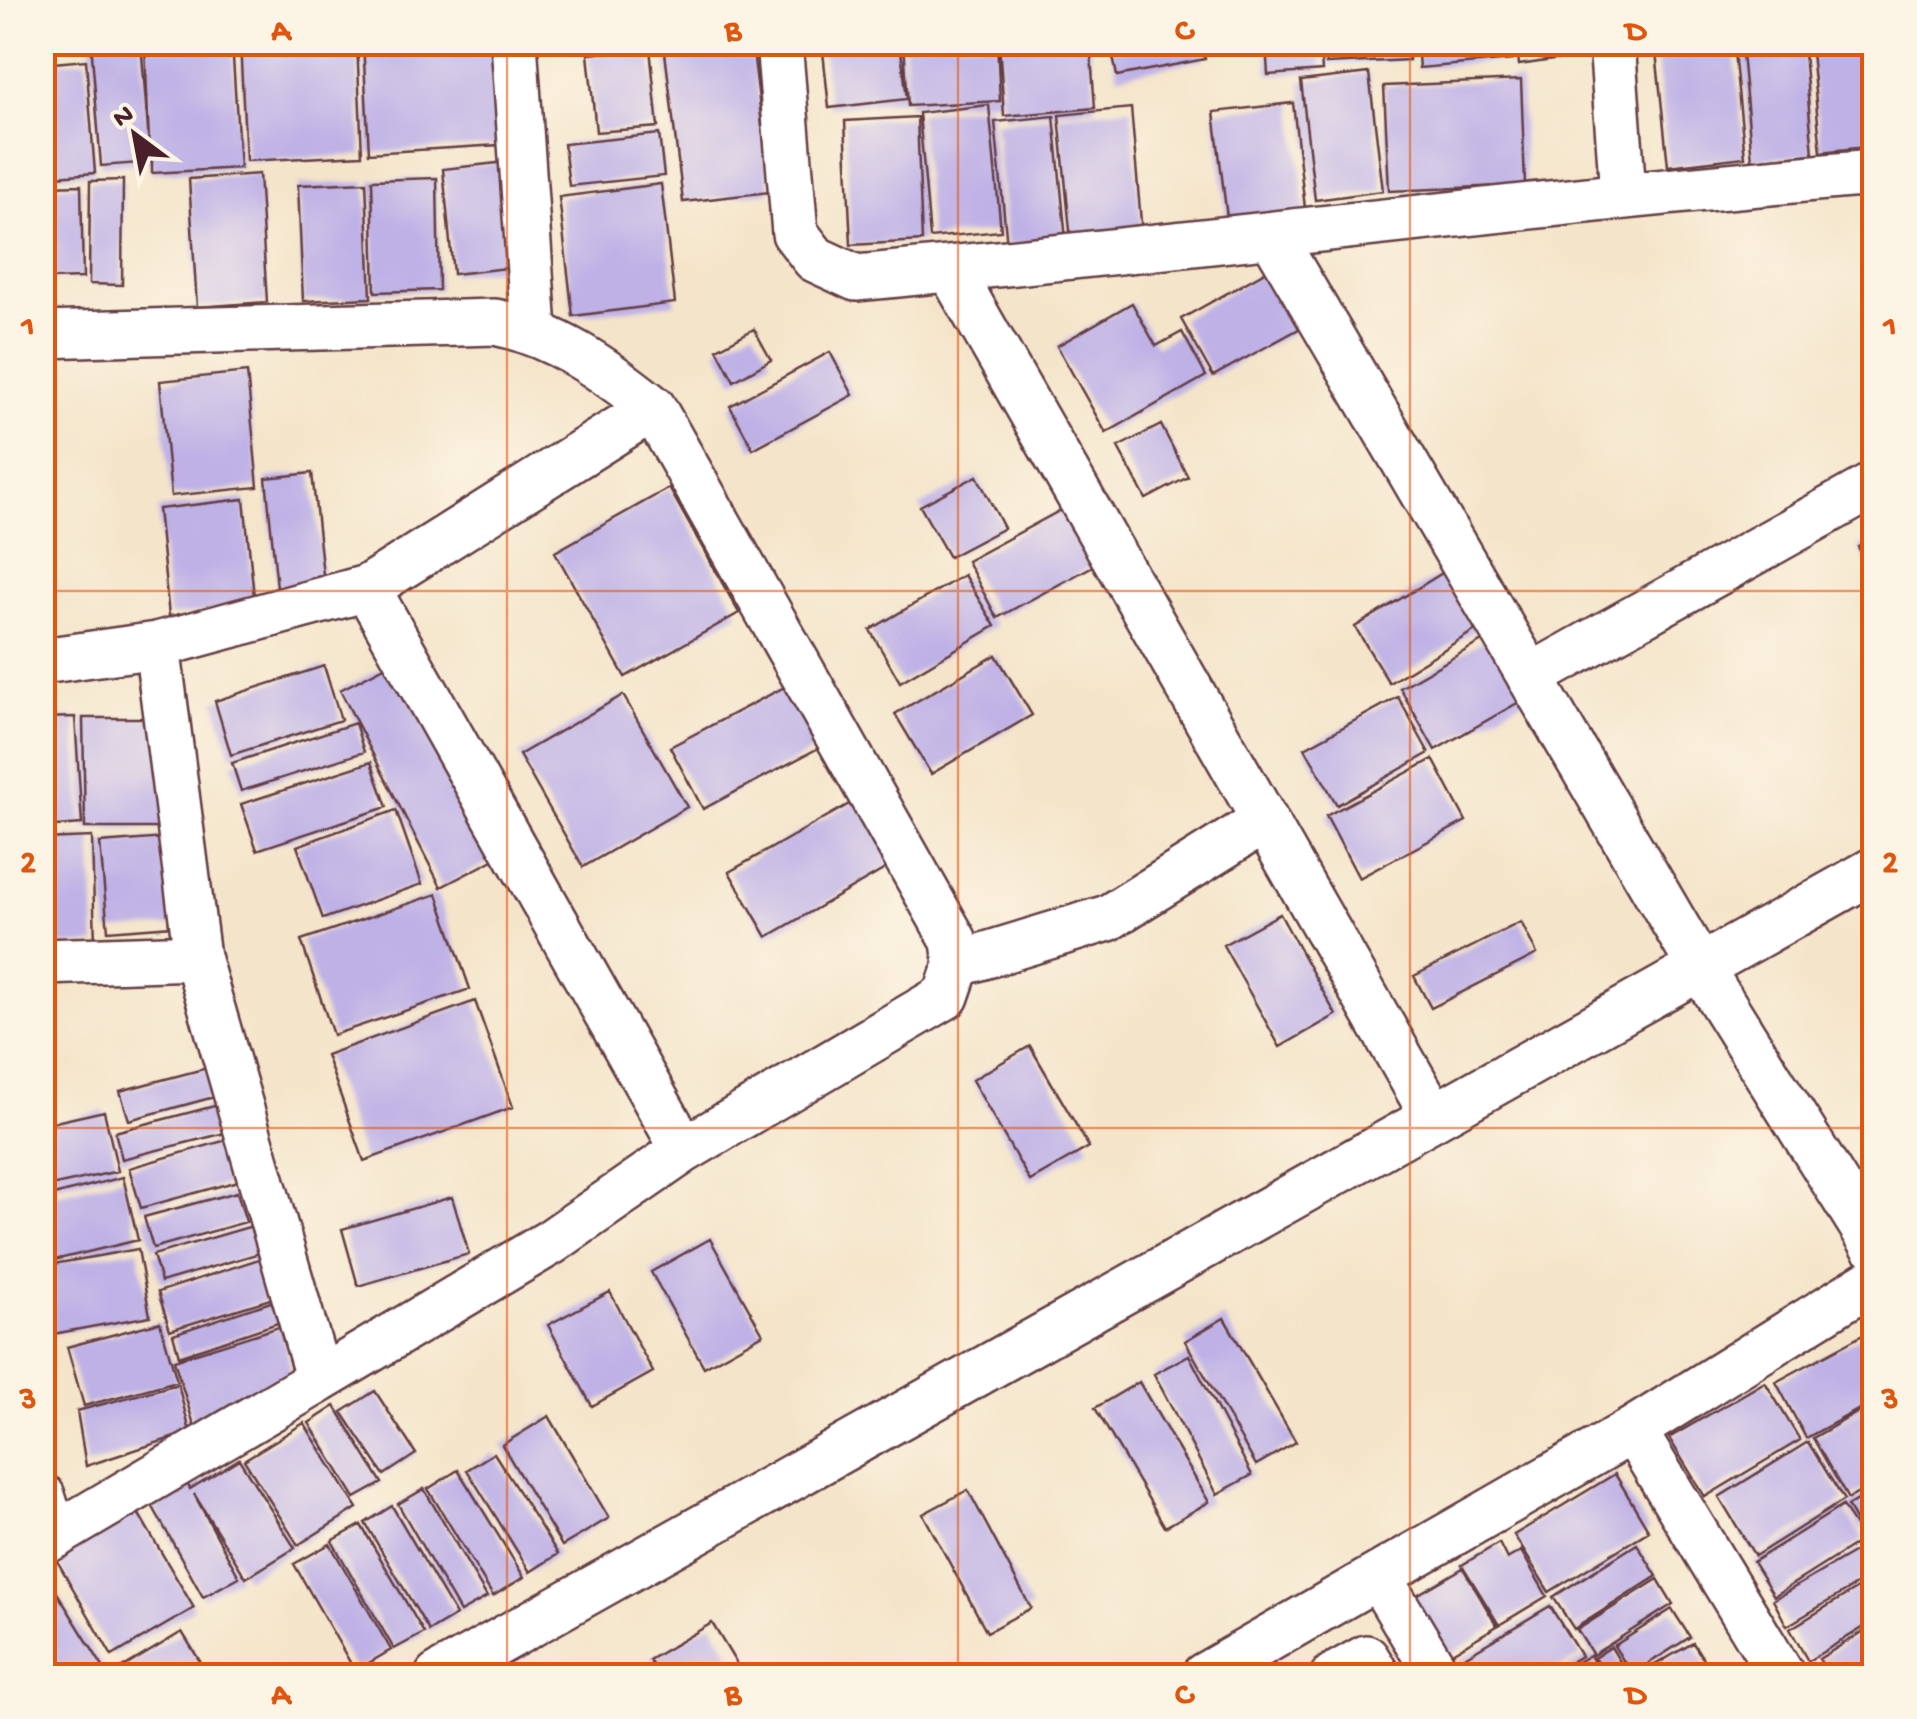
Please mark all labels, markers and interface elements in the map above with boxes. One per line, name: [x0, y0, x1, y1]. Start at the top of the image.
text: A: [271, 14, 293, 52]
text: B: [724, 14, 743, 52]
text: C: [1175, 14, 1195, 52]
text: D: [1623, 14, 1648, 52]
north arrow: [85, 85, 185, 185]
text: N: [108, 99, 141, 136]
text: 1: [21, 310, 34, 348]
text: 1: [1883, 310, 1896, 348]
text: 2: [20, 846, 36, 884]
text: 2: [1882, 846, 1898, 884]
text: 3: [19, 1382, 36, 1420]
text: 3: [1881, 1382, 1898, 1420]
text: A: [271, 1678, 293, 1716]
text: B: [724, 1678, 743, 1716]
text: C: [1175, 1678, 1195, 1716]
text: D: [1623, 1678, 1648, 1716]

